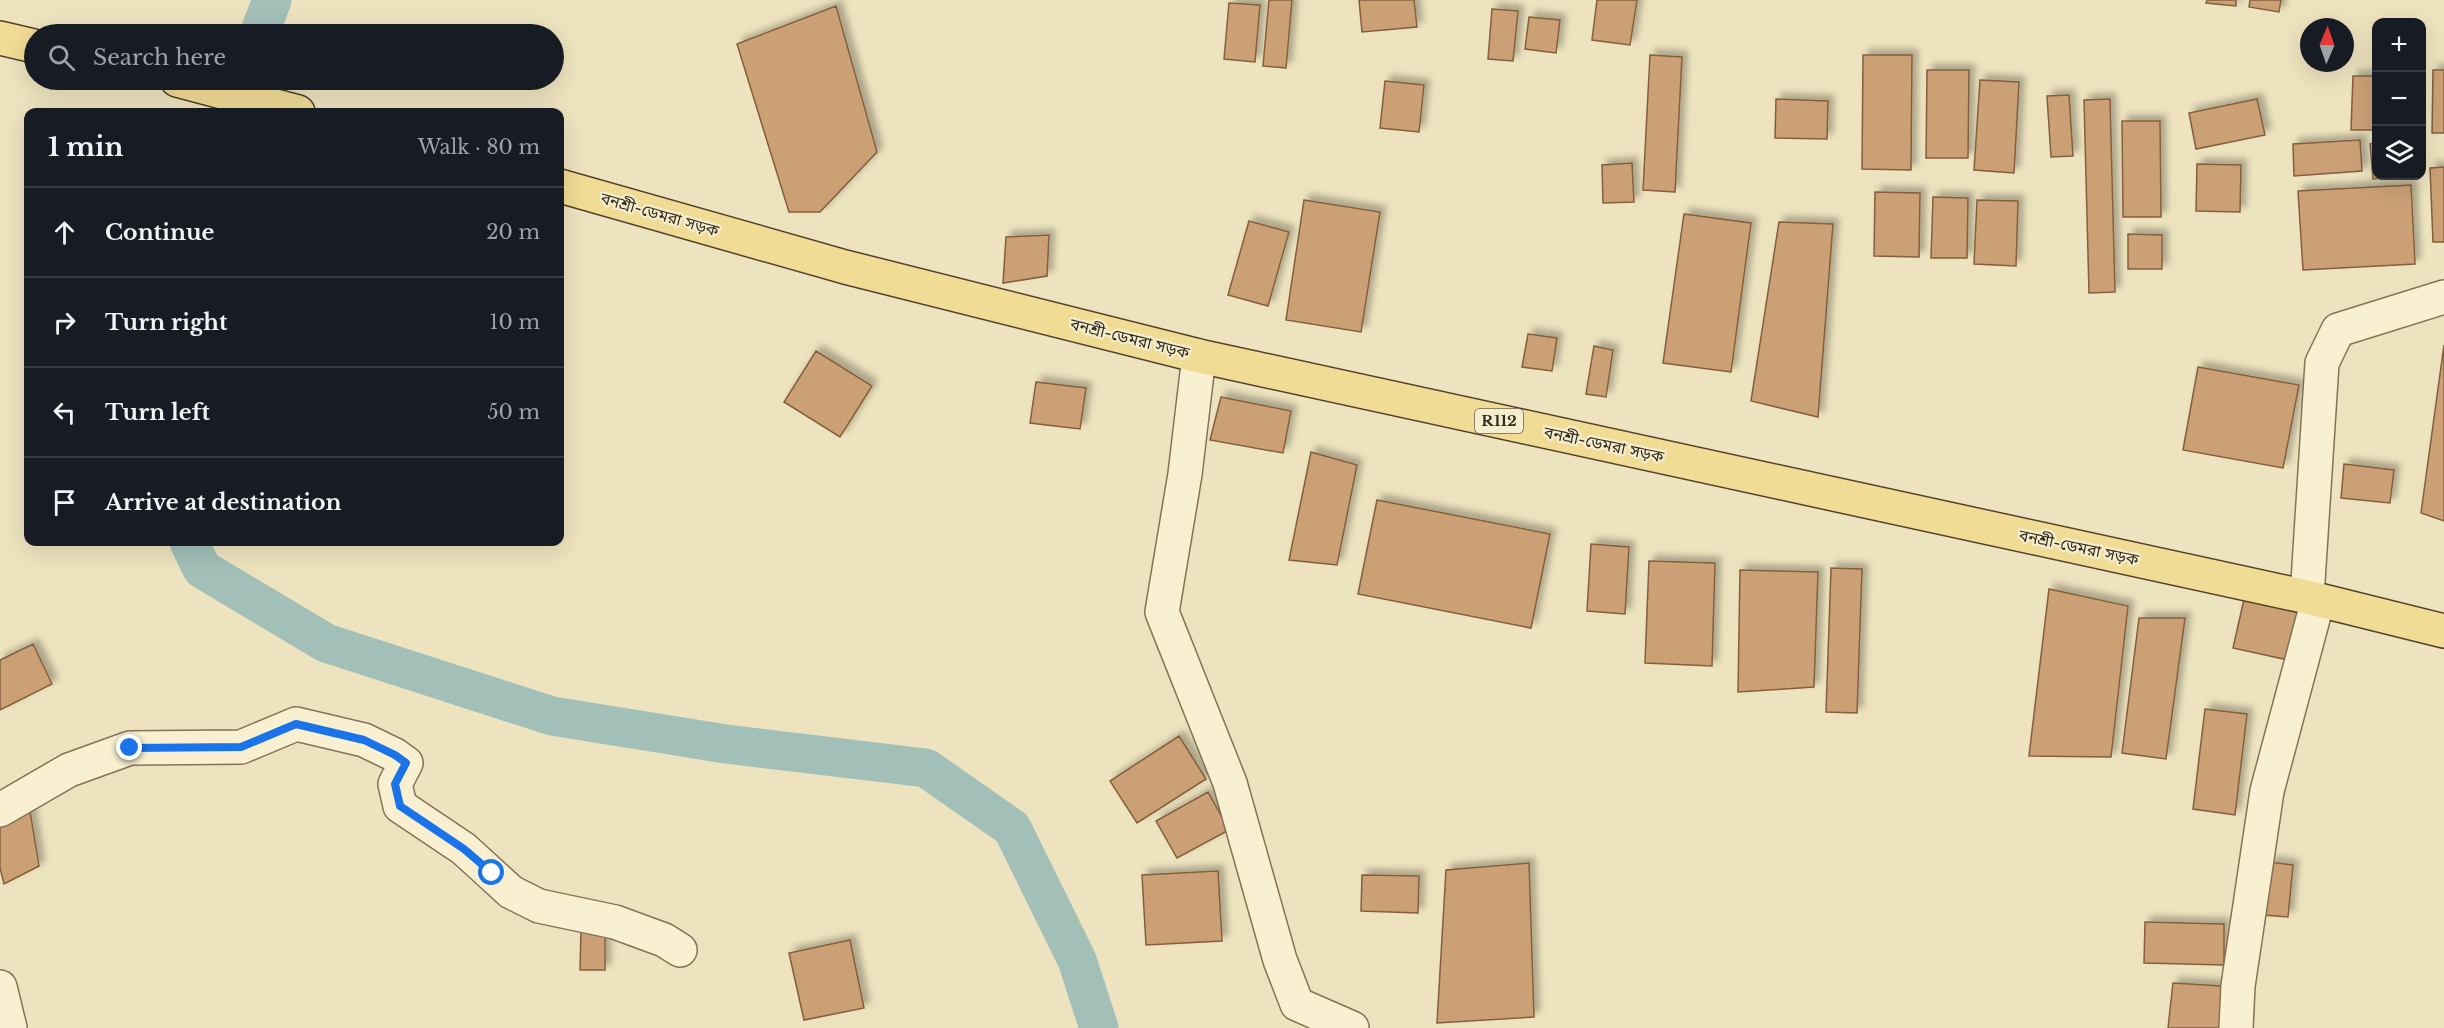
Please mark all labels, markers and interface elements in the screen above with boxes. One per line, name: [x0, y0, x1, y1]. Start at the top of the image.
north arrow: [2300, 18, 2354, 72]
map controls: [2372, 18, 2426, 180]
button: +: [2372, 18, 2426, 72]
search box: [24, 24, 564, 90]
icon: search: [45, 41, 78, 74]
text: Search here: [93, 44, 226, 71]
button: −: [2372, 72, 2426, 126]
button: layers: [2372, 126, 2426, 180]
text: 1 min: [48, 131, 123, 163]
text: Walk · 80 m: [418, 135, 540, 159]
street label: বনশ্রী-ডেমরা সড়ক: [598, 187, 722, 241]
icon: ahead: [48, 216, 81, 249]
text: Continue: [105, 219, 214, 246]
text: 20 m: [486, 220, 540, 244]
icon: right: [48, 306, 81, 339]
text: Turn right: [105, 309, 227, 336]
text: 10 m: [490, 310, 540, 334]
street label: বনশ্রী-ডেমরা সড়ক: [1067, 313, 1193, 363]
icon: left: [48, 396, 81, 429]
text: Turn left: [105, 399, 210, 426]
text: 50 m: [487, 400, 540, 424]
road number: R112: [1475, 409, 1523, 433]
street label: বনশ্রী-ডেমরা সড়ক: [1541, 421, 1667, 467]
icon: arrive: [48, 486, 81, 519]
text: Arrive at destination: [105, 489, 342, 516]
street label: বনশ্রী-ডেমরা সড়ক: [2016, 524, 2142, 570]
route end: [116, 734, 142, 760]
route start: [478, 859, 504, 885]

